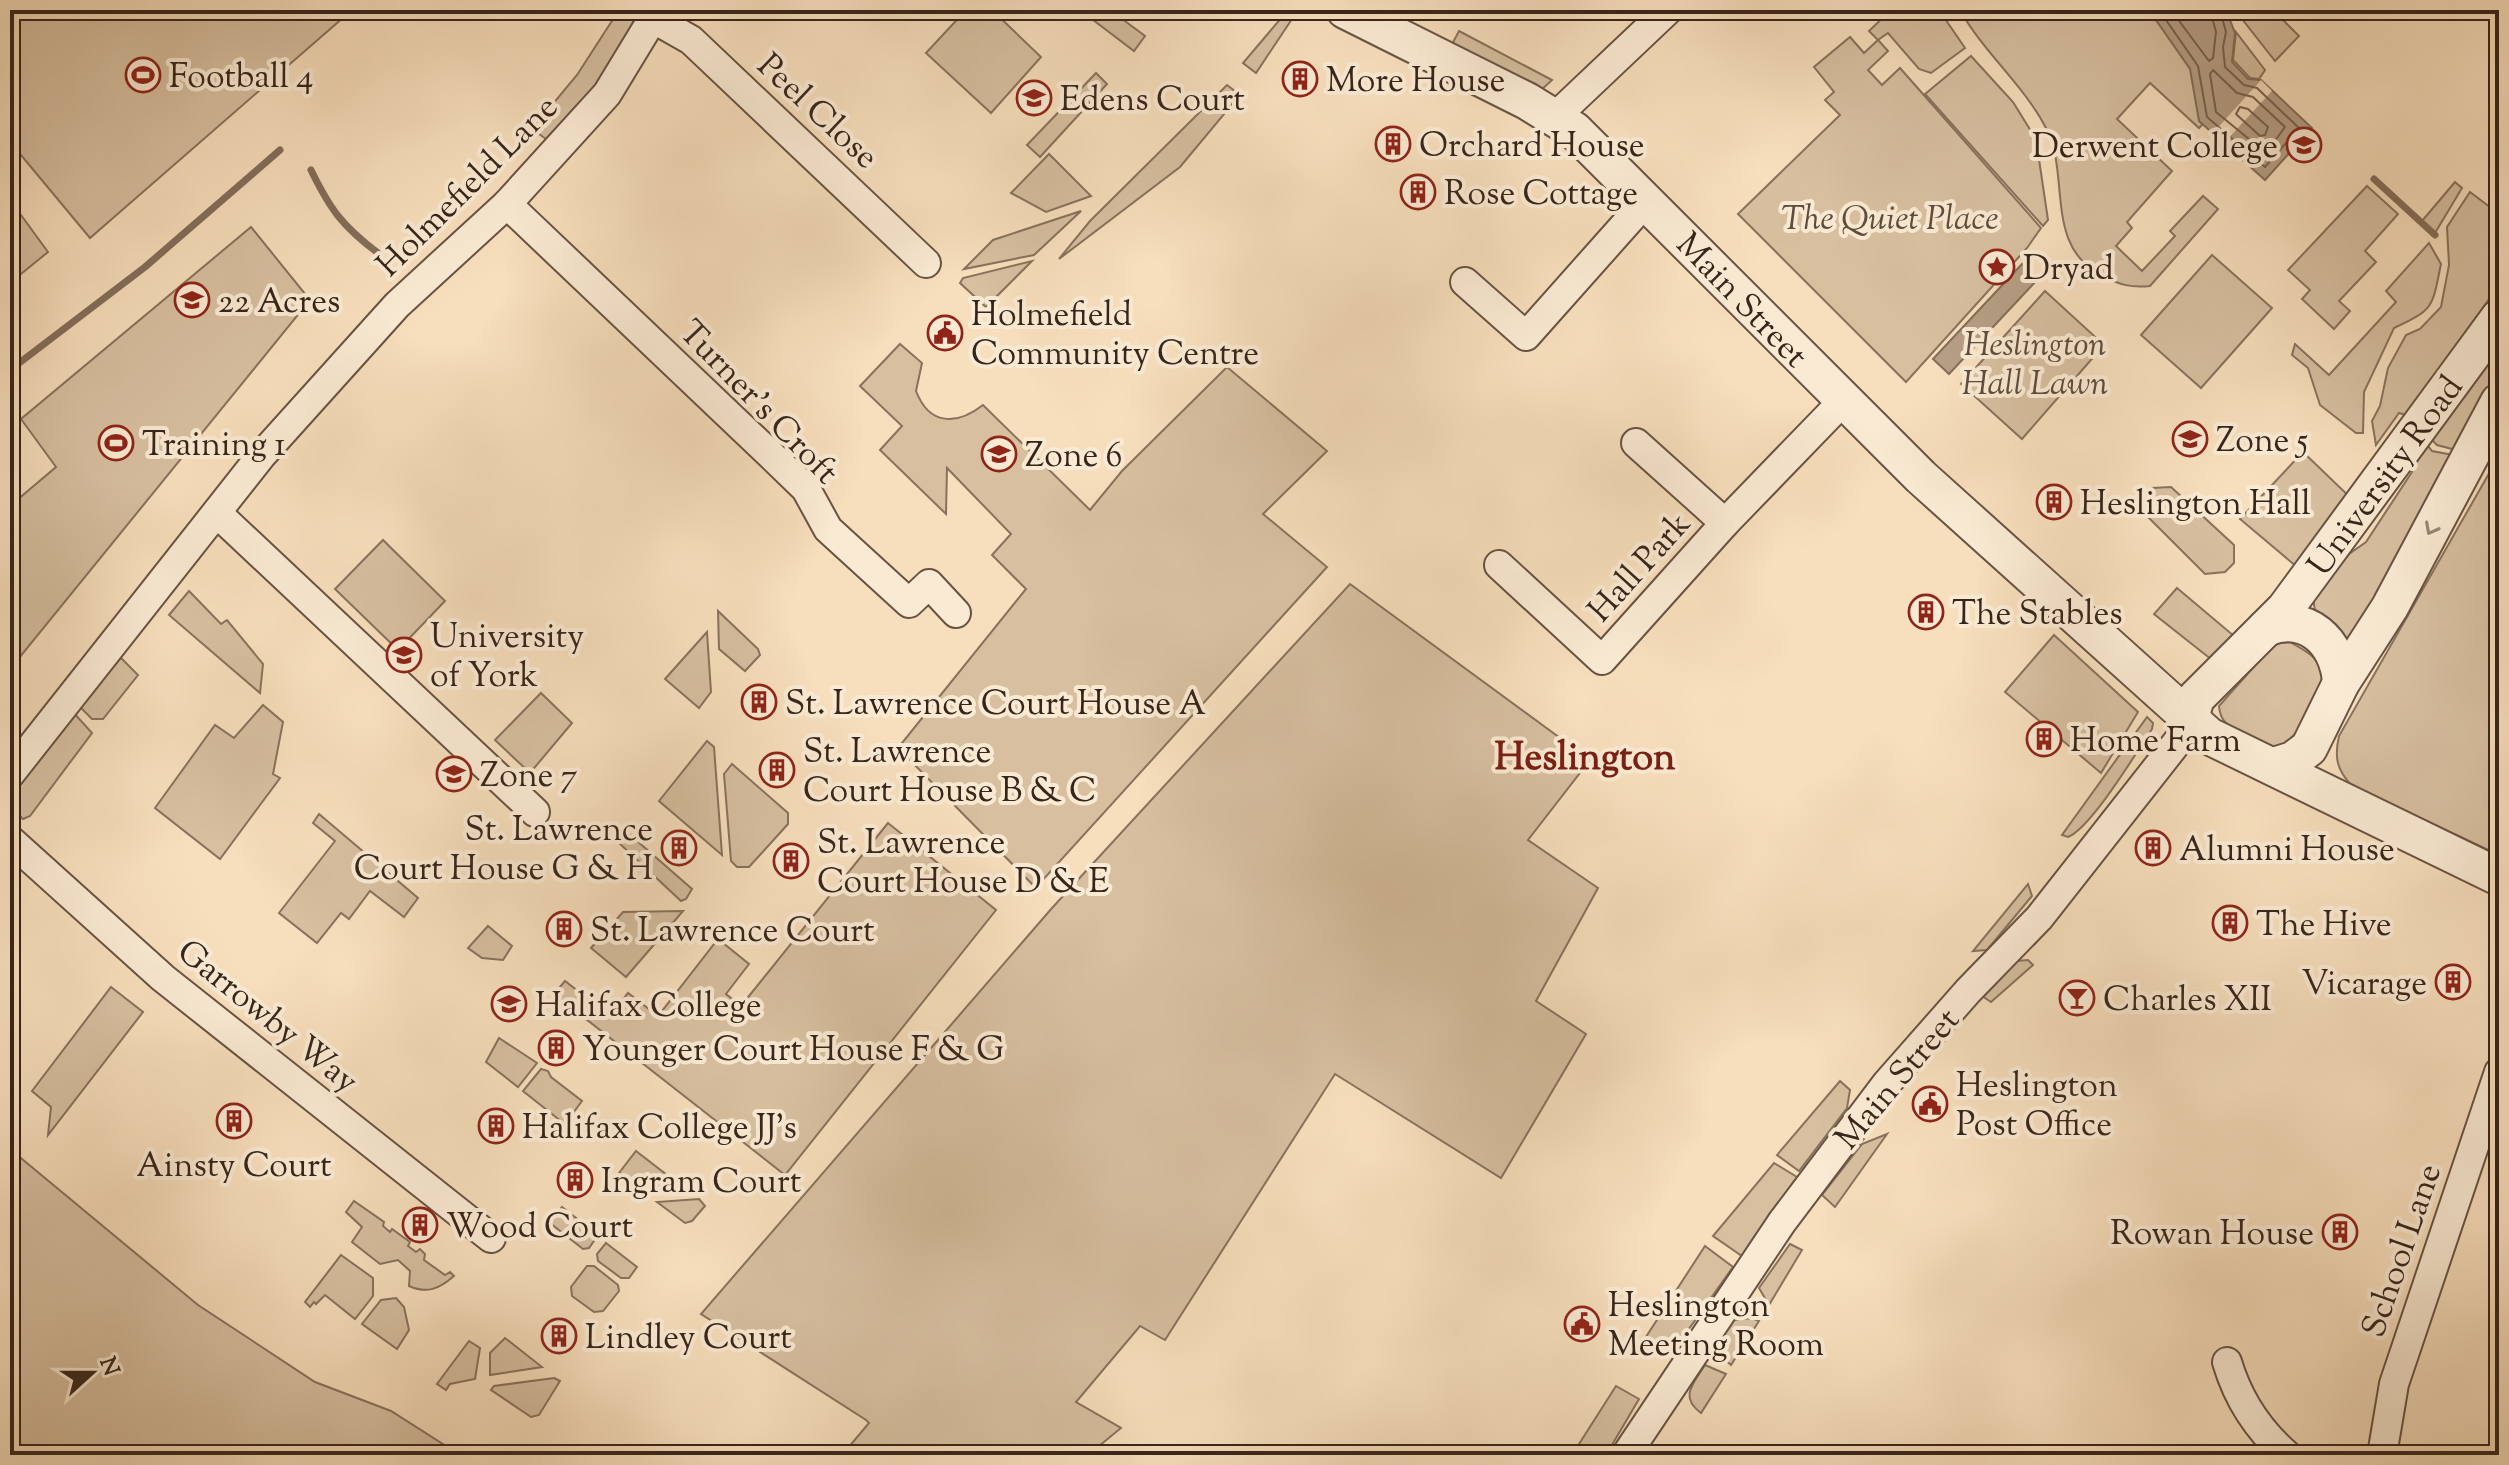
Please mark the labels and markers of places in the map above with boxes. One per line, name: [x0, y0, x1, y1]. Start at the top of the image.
place label: Football 4: [169, 54, 313, 103]
sports icon: Football 4: [124, 56, 162, 94]
place label: More House: [1326, 58, 1505, 107]
building icon: More House: [1281, 60, 1319, 98]
place label: Edens Court: [1060, 77, 1245, 126]
school or university icon: Edens Court: [1015, 79, 1053, 117]
place label: Orchard House: [1419, 123, 1645, 172]
place label: Derwent College: [2032, 124, 2278, 173]
building icon: Orchard House: [1374, 125, 1412, 163]
school or university icon: Derwent College: [2285, 126, 2323, 164]
place label: Rose Cottage: [1444, 171, 1638, 220]
building icon: Rose Cottage: [1399, 173, 1437, 211]
place label: Dryad: [2023, 246, 2114, 295]
place icon: Dryad: [1978, 248, 2016, 286]
place label: 22 Acres: [218, 279, 340, 328]
school or university icon: 22 Acres: [173, 281, 211, 319]
place label: Holmefield Community Centre: [971, 292, 1259, 380]
public building icon: Holmefield Community Centre: [926, 314, 964, 352]
place label: Zone 5: [2216, 418, 2308, 467]
school or university icon: Zone 5: [2171, 420, 2209, 458]
place label: Training 1: [142, 422, 286, 471]
sports icon: Training 1: [97, 424, 135, 462]
place label: Zone 6: [1025, 433, 1122, 482]
school or university icon: Zone 6: [980, 435, 1018, 473]
place label: Heslington Hall: [2080, 481, 2311, 530]
building icon: Heslington Hall: [2035, 483, 2073, 521]
place label: The Stables: [1952, 591, 2123, 640]
building icon: The Stables: [1907, 593, 1945, 631]
place label: University of York: [430, 614, 584, 702]
school or university icon: University of York: [385, 636, 423, 674]
place label: St. Lawrence Court House A: [785, 681, 1206, 730]
building icon: St. Lawrence Court House A: [740, 683, 778, 721]
place label: Home Farm: [2070, 718, 2241, 767]
building icon: Home Farm: [2025, 720, 2063, 758]
place label: St. Lawrence Court House B & C: [803, 729, 1096, 817]
building icon: St. Lawrence Court House B & C: [758, 751, 796, 789]
place label: Zone 7: [480, 753, 578, 802]
school or university icon: Zone 7: [435, 755, 473, 793]
place label: St. Lawrence Court House G & H: [354, 807, 653, 895]
place label: St. Lawrence Court House D & E: [817, 820, 1109, 908]
place label: Alumni House: [2179, 827, 2395, 876]
building icon: St. Lawrence Court House G & H: [660, 829, 698, 867]
building icon: Alumni House: [2134, 829, 2172, 867]
building icon: St. Lawrence Court House D & E: [772, 842, 810, 880]
place label: The Hive: [2256, 902, 2392, 951]
building icon: The Hive: [2211, 904, 2249, 942]
place label: St. Lawrence Court: [590, 908, 875, 957]
building icon: St. Lawrence Court: [545, 910, 583, 948]
place label: Vicarage: [2301, 961, 2427, 1010]
building icon: Vicarage: [2434, 963, 2472, 1001]
place label: Charles XII: [2103, 977, 2272, 1026]
bar icon: Charles XII: [2058, 979, 2096, 1017]
place label: Halifax College: [535, 983, 762, 1032]
school or university icon: Halifax College: [490, 985, 528, 1023]
place label: Younger Court House F & G: [582, 1027, 1004, 1076]
building icon: Younger Court House F & G: [537, 1029, 575, 1067]
place label: Heslington Post Office: [1956, 1063, 2118, 1151]
public building icon: Heslington Post Office: [1911, 1085, 1949, 1123]
building icon: Ainsty Court: [215, 1102, 253, 1140]
place label: Halifax College JJ's: [522, 1105, 797, 1154]
building icon: Halifax College JJ's: [477, 1107, 515, 1145]
place label: Ainsty Court: [136, 1143, 332, 1192]
place label: Ingram Court: [601, 1159, 802, 1208]
building icon: Ingram Court: [556, 1161, 594, 1199]
place label: Wood Court: [446, 1204, 633, 1253]
building icon: Wood Court: [401, 1206, 439, 1244]
place label: Rowan House: [2110, 1211, 2314, 1260]
building icon: Rowan House: [2321, 1213, 2359, 1251]
place label: Heslington Meeting Room: [1608, 1283, 1824, 1371]
public building icon: Heslington Meeting Room: [1563, 1305, 1601, 1343]
place label: Lindley Court: [585, 1315, 792, 1364]
building icon: Lindley Court: [540, 1317, 578, 1355]

